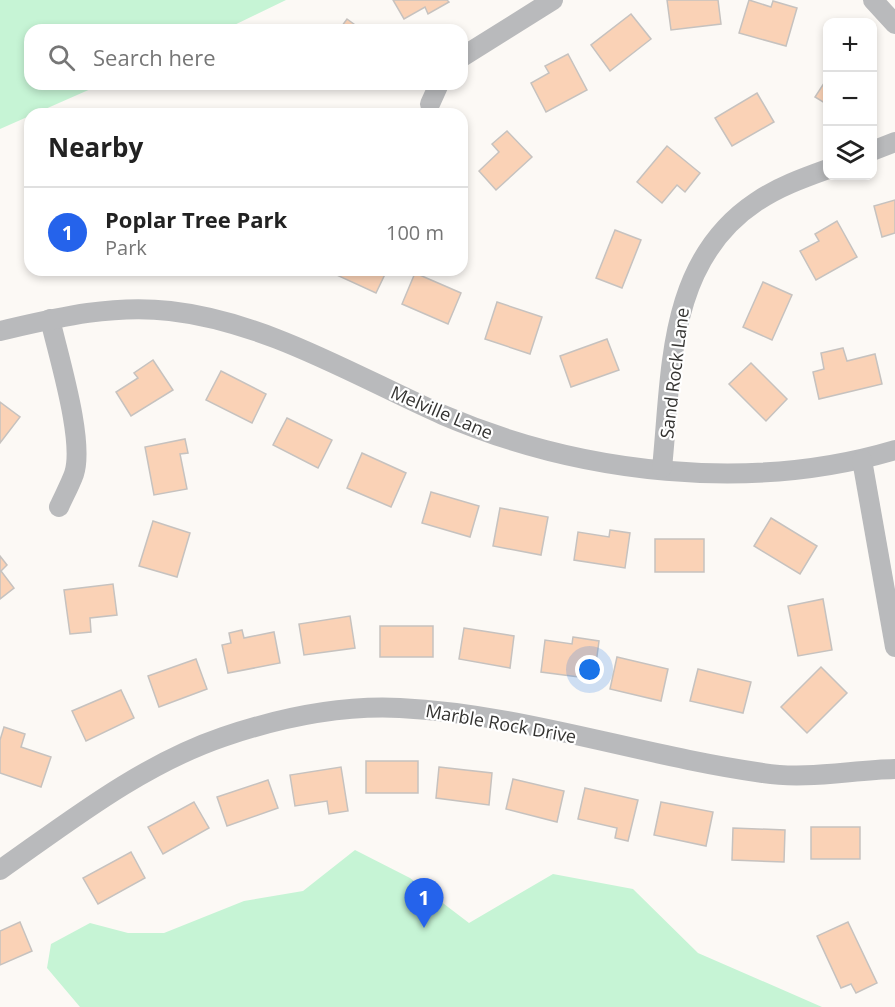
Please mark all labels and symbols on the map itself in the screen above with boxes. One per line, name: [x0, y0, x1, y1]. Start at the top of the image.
street label: Sand Rock Lane: [654, 306, 694, 440]
street label: Melville Lane: [387, 380, 497, 444]
your location: [575, 655, 604, 684]
street label: Marble Rock Drive: [424, 698, 578, 748]
pin: 1: [404, 878, 444, 928]

